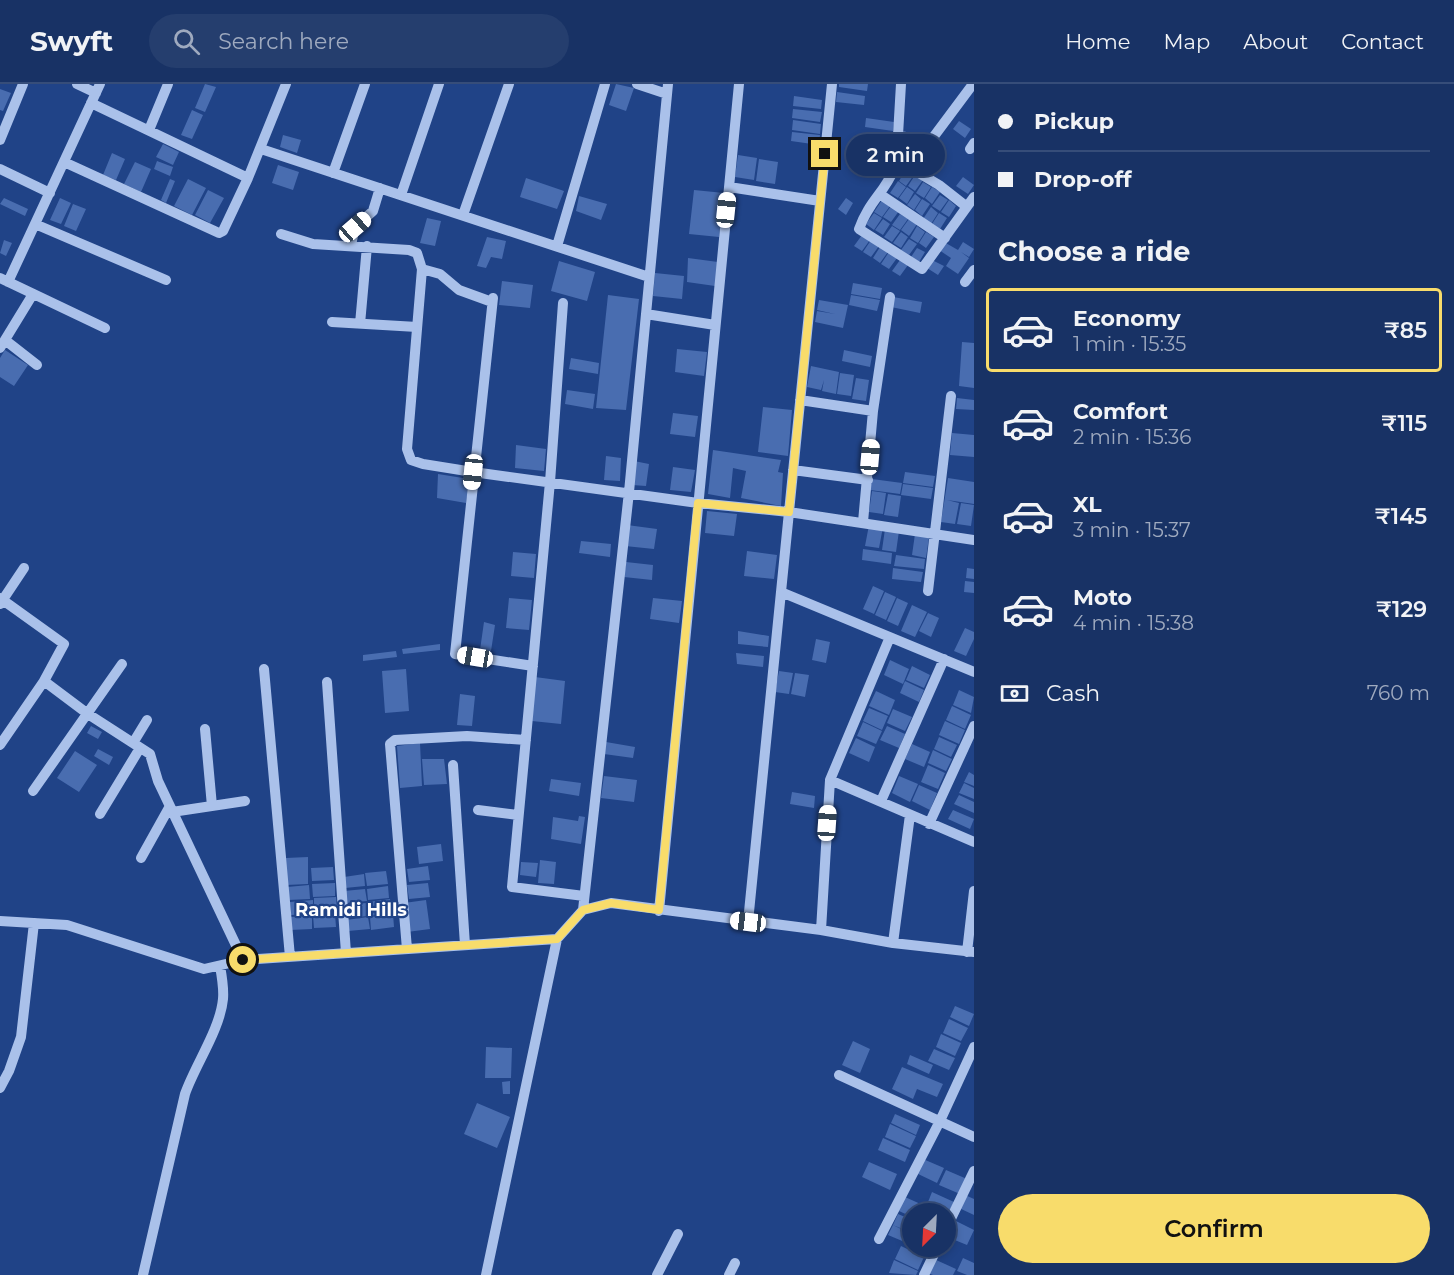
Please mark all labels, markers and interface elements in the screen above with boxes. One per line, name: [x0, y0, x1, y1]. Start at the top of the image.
search box: [149, 14, 569, 68]
text: Swyft: [30, 24, 113, 58]
icon: search: [170, 25, 203, 58]
text: Search here: [218, 28, 349, 55]
text: Home: [1065, 29, 1130, 54]
text: Map: [1163, 29, 1210, 54]
text: About: [1243, 29, 1308, 54]
text: Contact: [1341, 29, 1424, 54]
text: Pickup: [1034, 108, 1114, 135]
callout: 2 min: [846, 133, 945, 175]
route end: [811, 140, 838, 167]
text: 2 min: [867, 143, 924, 167]
text: Drop-off: [1034, 166, 1132, 193]
car: [715, 191, 737, 229]
car: [336, 208, 374, 246]
text: Choose a ride: [998, 235, 1190, 268]
icon: car: [1001, 303, 1055, 357]
text: Economy: [1073, 305, 1181, 332]
text: ₹85: [1384, 317, 1427, 344]
text: 1 min · 15:35: [1073, 332, 1186, 356]
icon: car: [1001, 396, 1055, 450]
text: Comfort: [1073, 398, 1168, 425]
text: ₹115: [1381, 410, 1427, 437]
text: 2 min · 15:36: [1073, 425, 1191, 449]
car: [859, 438, 881, 476]
car: [462, 453, 484, 491]
icon: car: [1001, 489, 1055, 543]
text: XL: [1073, 491, 1102, 518]
text: ₹145: [1375, 503, 1427, 530]
text: 3 min · 15:37: [1073, 518, 1191, 542]
icon: car: [1001, 582, 1055, 636]
text: Moto: [1073, 584, 1132, 611]
text: ₹129: [1376, 596, 1427, 623]
text: 4 min · 15:38: [1073, 611, 1194, 635]
car: [456, 645, 494, 669]
icon: cash: [998, 677, 1031, 710]
text: Cash: [1046, 680, 1100, 707]
text: 760 m: [1367, 681, 1430, 705]
car: [817, 804, 837, 842]
district label: Ramidi Hills: [295, 899, 407, 921]
car: [729, 911, 767, 933]
route start: [229, 946, 256, 973]
button: Confirm: [998, 1194, 1430, 1263]
north arrow: [902, 1203, 956, 1257]
map controls: [902, 1203, 956, 1257]

